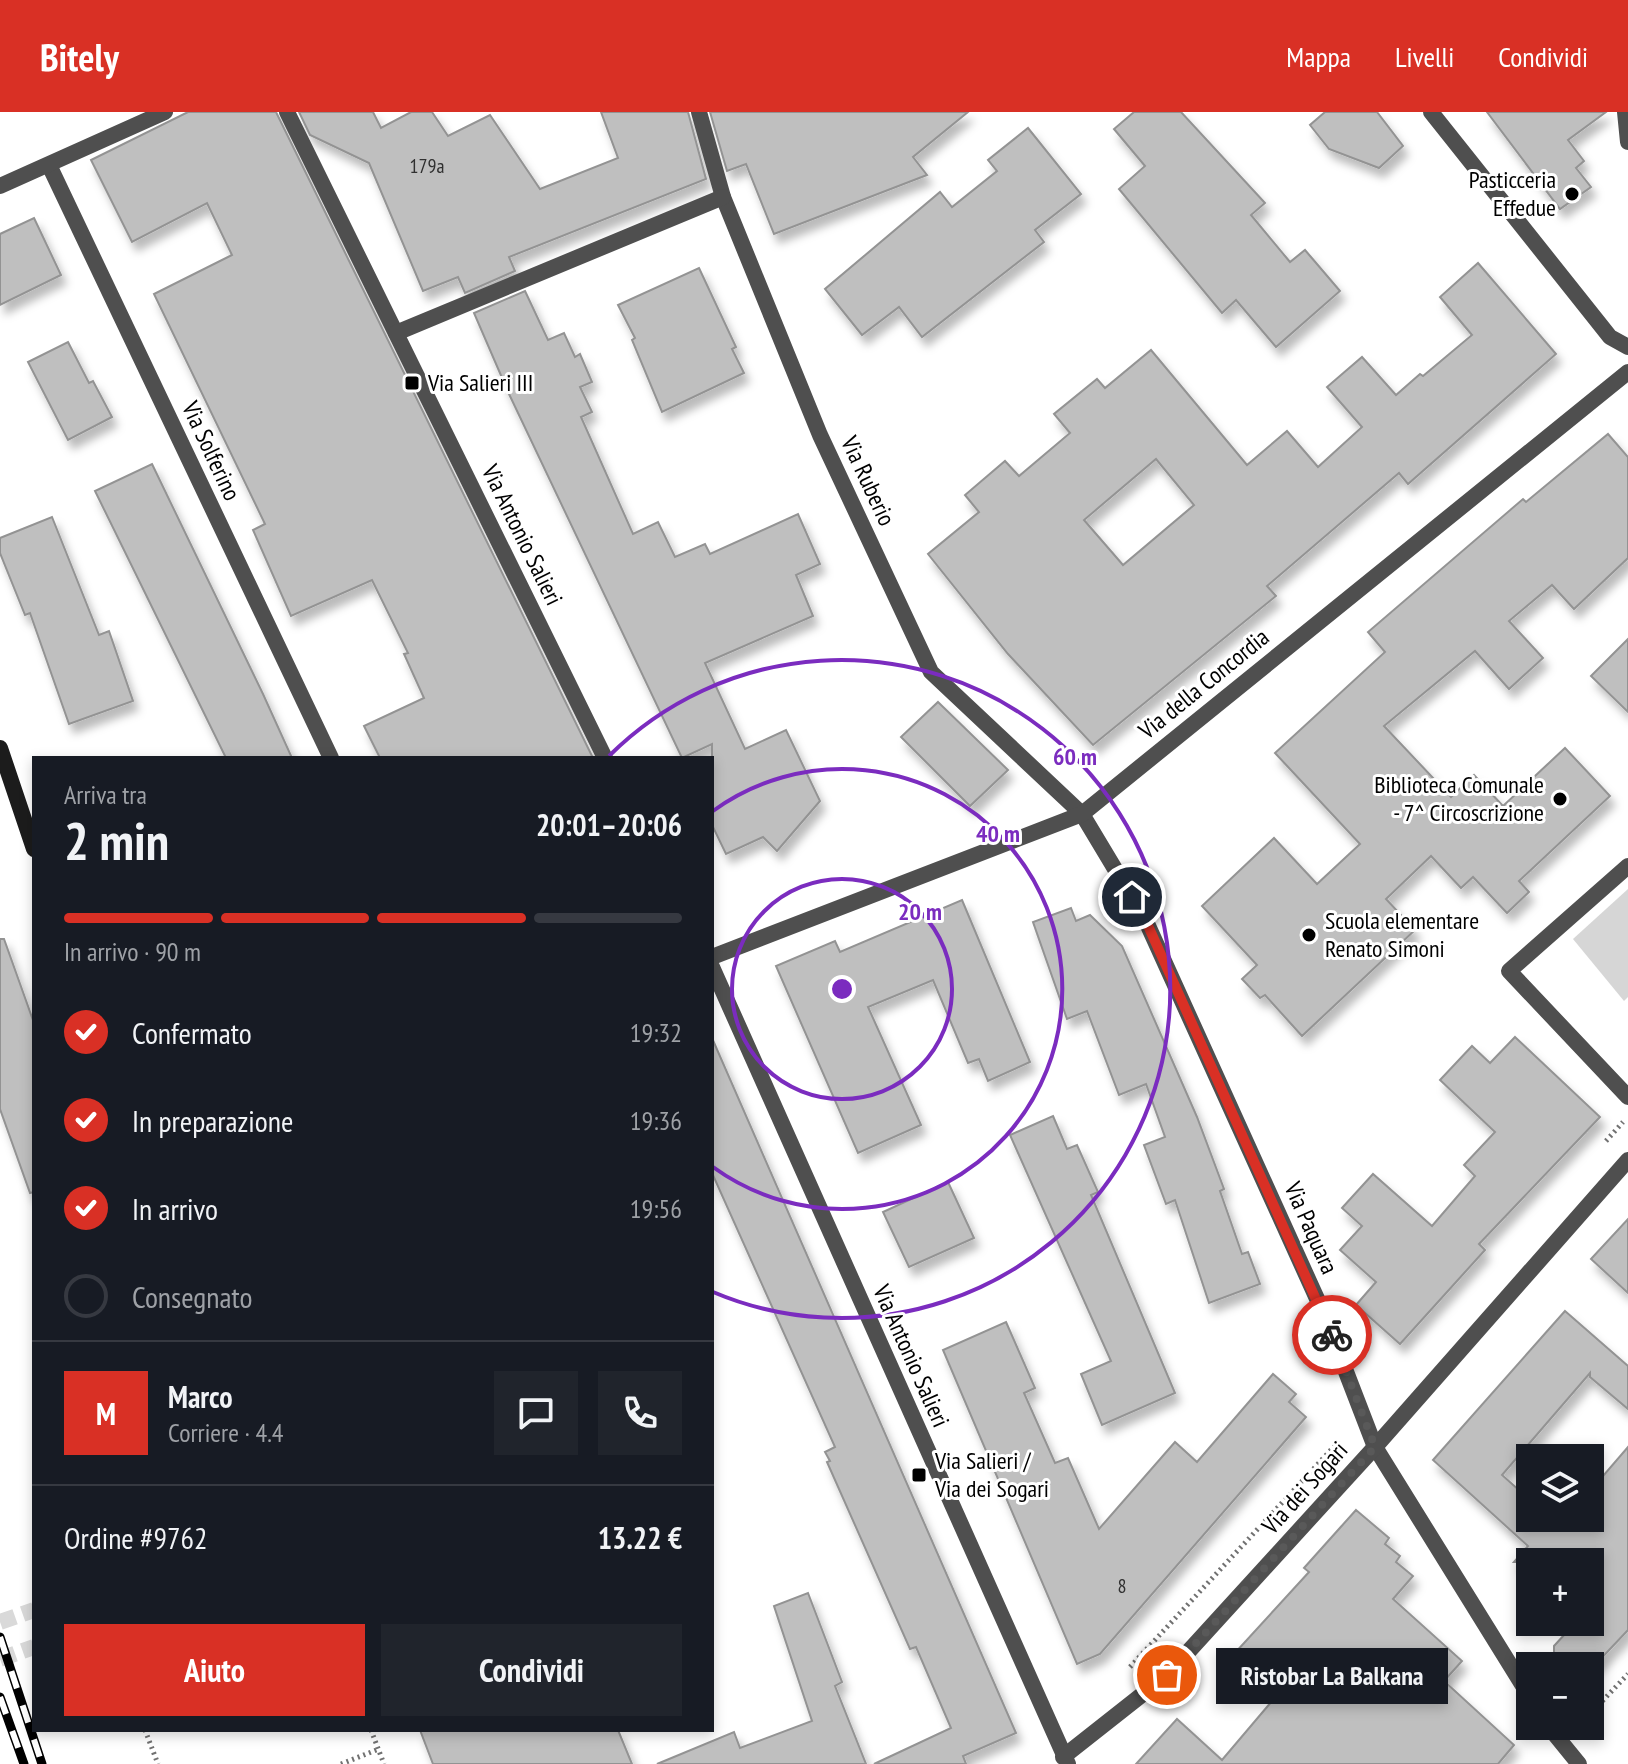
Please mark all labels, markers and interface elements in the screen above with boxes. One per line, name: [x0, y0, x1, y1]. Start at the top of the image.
text: Bitely: [40, 32, 119, 81]
text: Mappa: [1286, 38, 1351, 75]
text: Livelli: [1395, 38, 1454, 75]
text: Condividi: [1498, 38, 1588, 75]
house number: 179a: [410, 153, 445, 179]
place label: Pasticceria Effedue: [1469, 164, 1556, 223]
marker: Pasticceria Effedue: [1563, 185, 1581, 203]
place label: Via Salieri III: [427, 367, 533, 398]
marker: Via Salieri III: [403, 374, 421, 392]
street label: Via Solferino: [175, 395, 248, 505]
street label: Via Ruberio: [834, 430, 903, 531]
street label: Via Antonio Salieri: [475, 459, 570, 610]
street label: Via della Concordia: [1131, 622, 1275, 746]
text: 60 m: [1053, 741, 1097, 772]
place label: Biblioteca Comunale - 7^ Circoscrizione: [1374, 769, 1544, 828]
text: Arriva tra: [64, 778, 147, 811]
marker: Biblioteca Comunale - 7^ Circoscrizione: [1551, 790, 1569, 808]
text: 20:01–20:06: [536, 805, 682, 844]
text: 2 min: [64, 807, 169, 874]
text: 40 m: [976, 818, 1020, 849]
pin: [1098, 863, 1166, 931]
icon: home: [1110, 875, 1154, 919]
text: 20 m: [898, 896, 942, 927]
place label: Scuola elementare Renato Simoni: [1325, 905, 1479, 964]
marker: Scuola elementare Renato Simoni: [1300, 926, 1318, 944]
text: In arrivo · 90 m: [64, 935, 201, 968]
centre of rings: [828, 975, 856, 1003]
icon: check: [64, 1010, 108, 1054]
text: Confermato: [132, 1013, 252, 1052]
text: 19:32: [630, 1016, 682, 1049]
icon: check: [64, 1098, 108, 1142]
text: In preparazione: [132, 1101, 293, 1140]
text: 19:36: [630, 1104, 682, 1137]
street label: Via Paquara: [1277, 1176, 1345, 1279]
icon: check: [64, 1186, 108, 1230]
text: In arrivo: [132, 1189, 218, 1228]
text: 19:56: [630, 1192, 682, 1225]
text: Consegnato: [132, 1277, 252, 1316]
street label: Via Antonio Salieri: [866, 1279, 957, 1432]
courier: [1292, 1295, 1372, 1375]
icon: bike: [1310, 1313, 1354, 1357]
button: chat: [494, 1371, 578, 1455]
button: phone: [598, 1371, 682, 1455]
text: Marco: [168, 1377, 233, 1416]
text: M: [96, 1394, 116, 1433]
text: Corriere · 4.4: [168, 1416, 284, 1449]
street label: Via dei Sogari: [1254, 1435, 1354, 1541]
map controls: [1516, 1444, 1604, 1740]
button: layers: [1516, 1444, 1604, 1532]
place label: Via Salieri / Via dei Sogari: [934, 1445, 1049, 1504]
marker: Via Salieri / Via dei Sogari: [910, 1466, 928, 1484]
text: Ordine #9762: [64, 1518, 208, 1557]
text: 13.22 €: [598, 1518, 682, 1557]
button: +: [1516, 1548, 1604, 1636]
house number: 8: [1118, 1573, 1127, 1599]
button: Aiuto: [64, 1624, 365, 1716]
button: Condividi: [381, 1624, 682, 1716]
pin: [1133, 1641, 1201, 1709]
callout: Ristobar La Balkana: [1215, 1647, 1447, 1703]
button: −: [1516, 1652, 1604, 1740]
icon: bag: [1145, 1653, 1189, 1697]
text: Ristobar La Balkana: [1240, 1659, 1424, 1692]

